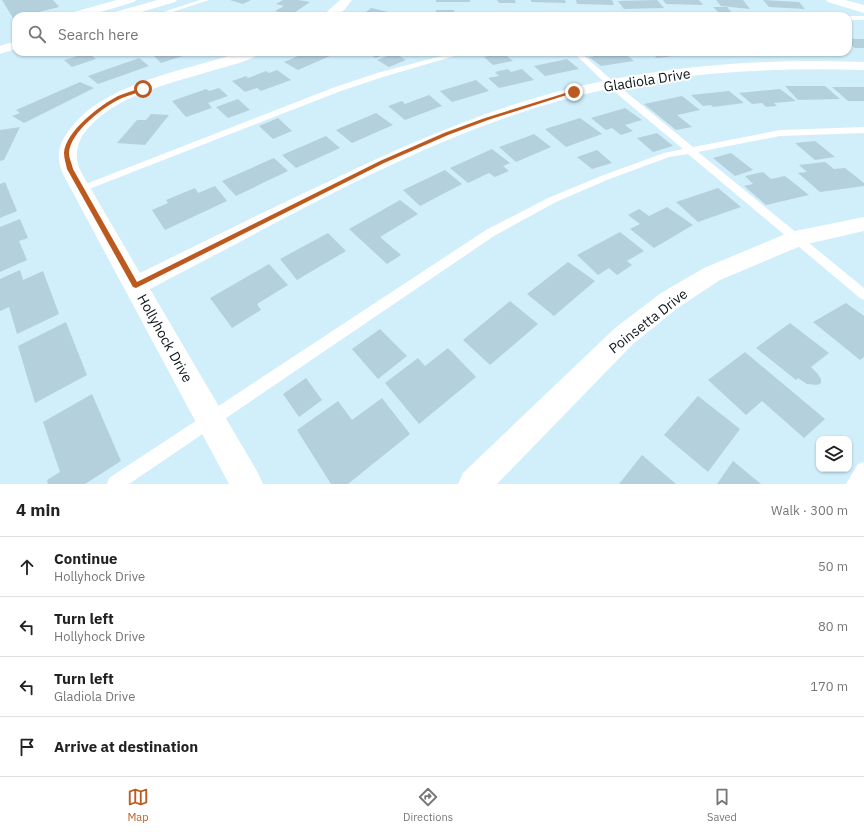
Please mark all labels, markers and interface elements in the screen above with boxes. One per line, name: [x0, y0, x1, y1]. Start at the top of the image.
search box: [12, 12, 852, 56]
icon: search: [26, 23, 48, 45]
text: Search here: [58, 25, 138, 44]
street label: Gladiola Drive: [602, 64, 692, 96]
route start: [134, 80, 152, 98]
route end: [565, 83, 583, 101]
street label: Poinsetta Drive: [605, 284, 691, 357]
street label: Hollyhock Drive: [133, 291, 197, 386]
map controls: [816, 436, 852, 472]
button: layers: [816, 436, 852, 472]
text: 4 min: [16, 499, 60, 521]
text: Walk · 300 m: [771, 502, 848, 519]
text: Continue: [54, 549, 118, 568]
icon: ahead: [16, 556, 38, 578]
text: 50 m: [818, 558, 848, 575]
text: Hollyhock Drive: [54, 568, 145, 585]
text: Turn left: [54, 609, 114, 628]
icon: left: [16, 616, 38, 638]
text: 80 m: [818, 618, 848, 635]
text: Hollyhock Drive: [54, 628, 145, 645]
text: Turn left: [54, 669, 114, 688]
icon: left: [16, 676, 38, 698]
text: 170 m: [810, 678, 848, 695]
text: Gladiola Drive: [54, 688, 135, 705]
icon: arrive: [16, 736, 38, 758]
text: Arrive at destination: [54, 737, 198, 756]
tab: Map: [127, 786, 149, 824]
tab: Directions: [403, 786, 453, 824]
tab: Saved: [707, 786, 737, 824]

